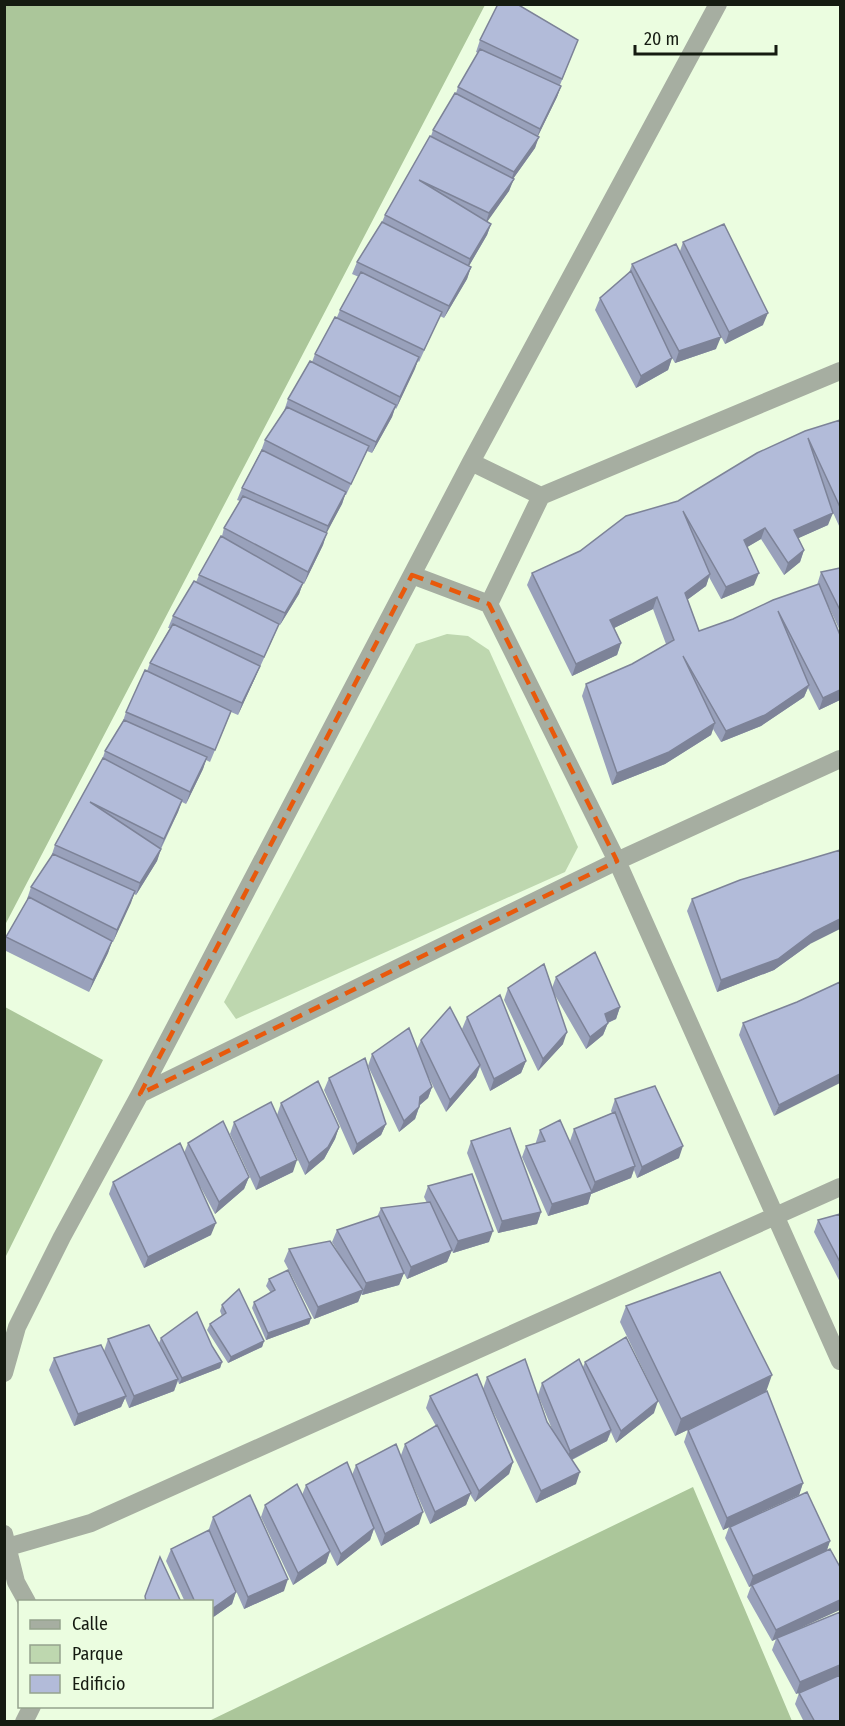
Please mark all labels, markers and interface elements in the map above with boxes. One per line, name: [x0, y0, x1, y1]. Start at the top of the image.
scale bar: [635, 18, 776, 56]
text: 20 m: [644, 28, 679, 50]
legend: [18, 1600, 213, 1708]
text: Calle: [72, 1613, 108, 1635]
text: Parque: [72, 1643, 123, 1665]
text: Edificio: [72, 1673, 125, 1695]

